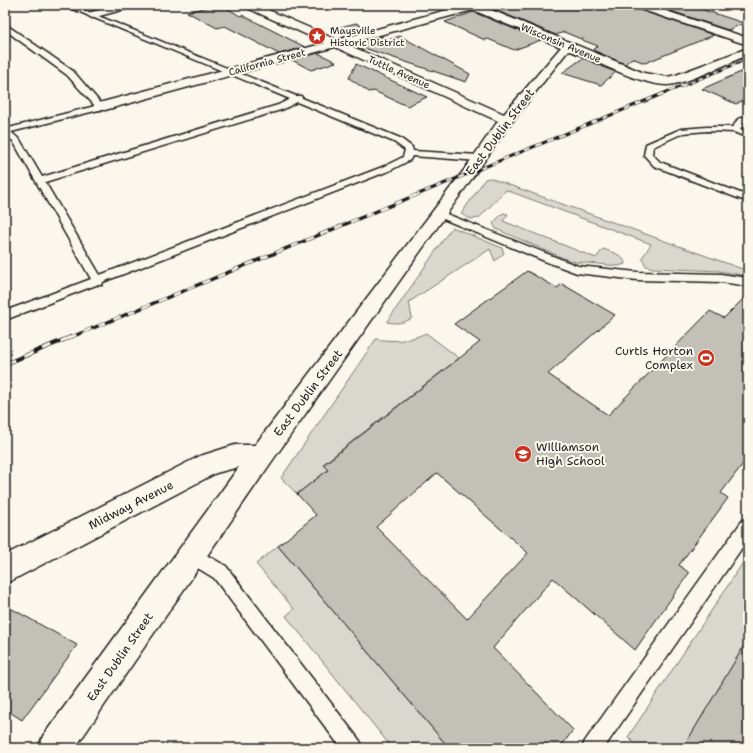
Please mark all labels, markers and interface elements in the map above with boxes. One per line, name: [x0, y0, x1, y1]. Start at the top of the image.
street label: Wisconsin Avenue: [519, 20, 603, 66]
place label: Maysville Historic District: [330, 24, 405, 49]
place icon: Maysville Historic District: [307, 26, 327, 46]
street label: California Street: [227, 45, 307, 79]
street label: Tuttle Avenue: [366, 53, 432, 92]
street label: East Dublin Street: [462, 85, 538, 179]
place label: Curtis Horton Complex: [615, 343, 693, 373]
street label: East Dublin Street: [270, 346, 346, 440]
sports icon: Curtis Horton Complex: [696, 348, 716, 368]
place label: Williamson High School: [536, 439, 605, 469]
school or university icon: Williamson High School: [513, 444, 533, 464]
street label: Midway Avenue: [86, 477, 176, 533]
street label: East Dublin Street: [83, 609, 157, 705]

